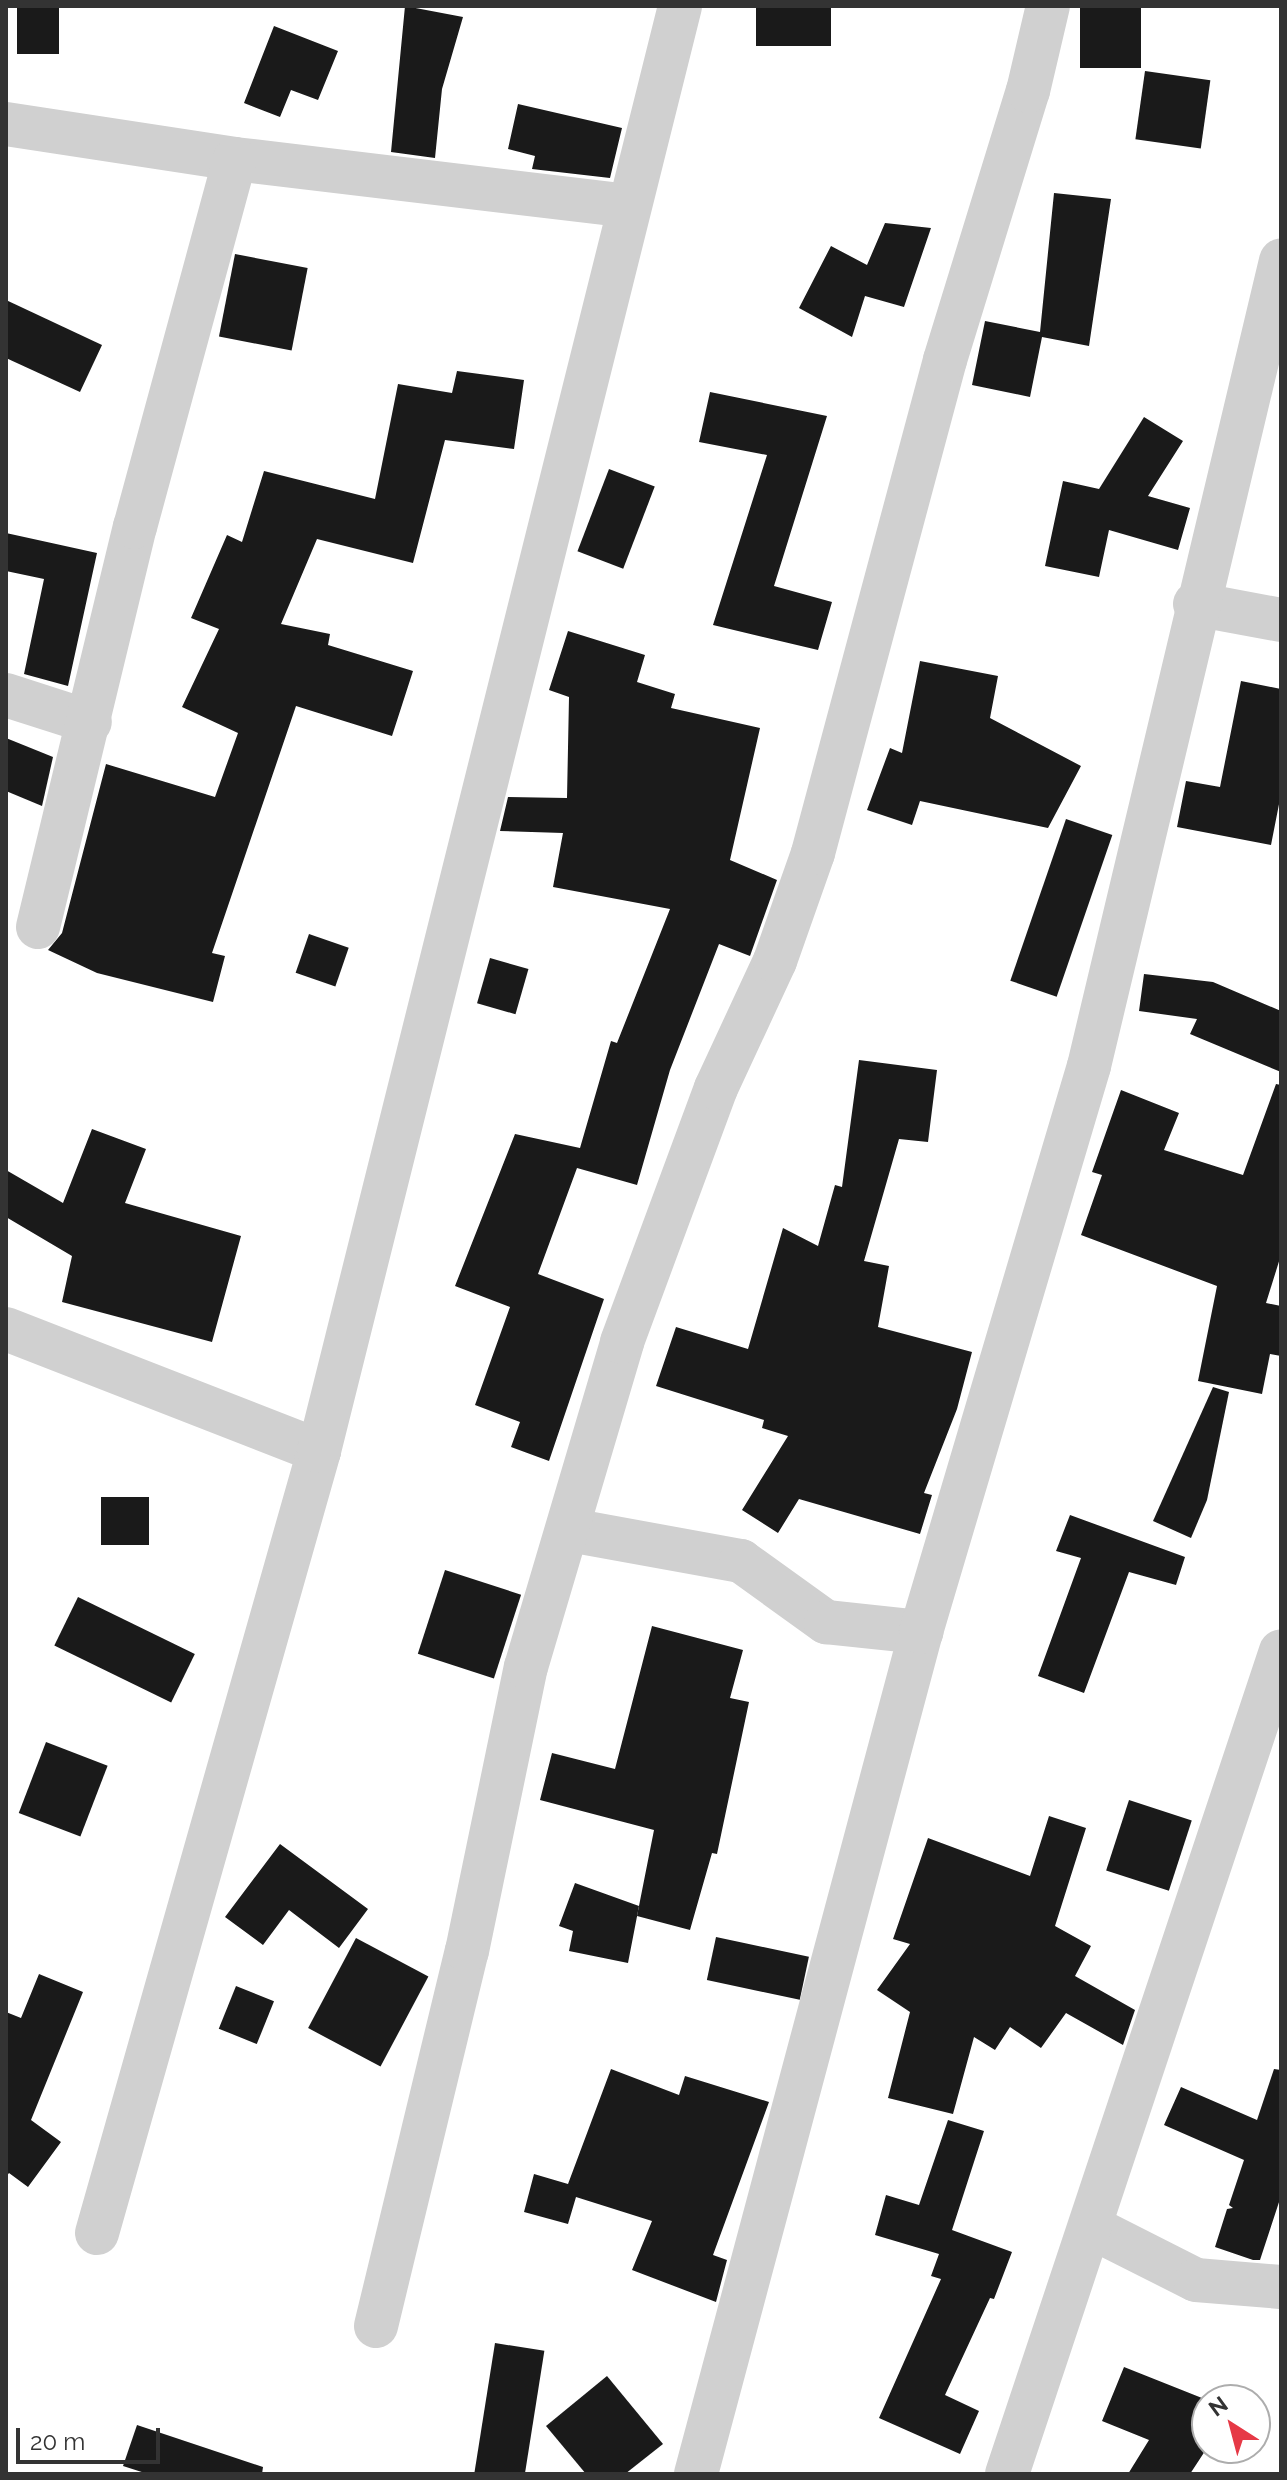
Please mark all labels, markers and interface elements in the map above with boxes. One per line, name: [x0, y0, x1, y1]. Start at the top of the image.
north arrow: [1191, 2384, 1271, 2464]
text: N: [1204, 2391, 1232, 2422]
scale bar: [20, 2412, 164, 2462]
text: 20 m: [30, 2427, 85, 2456]

